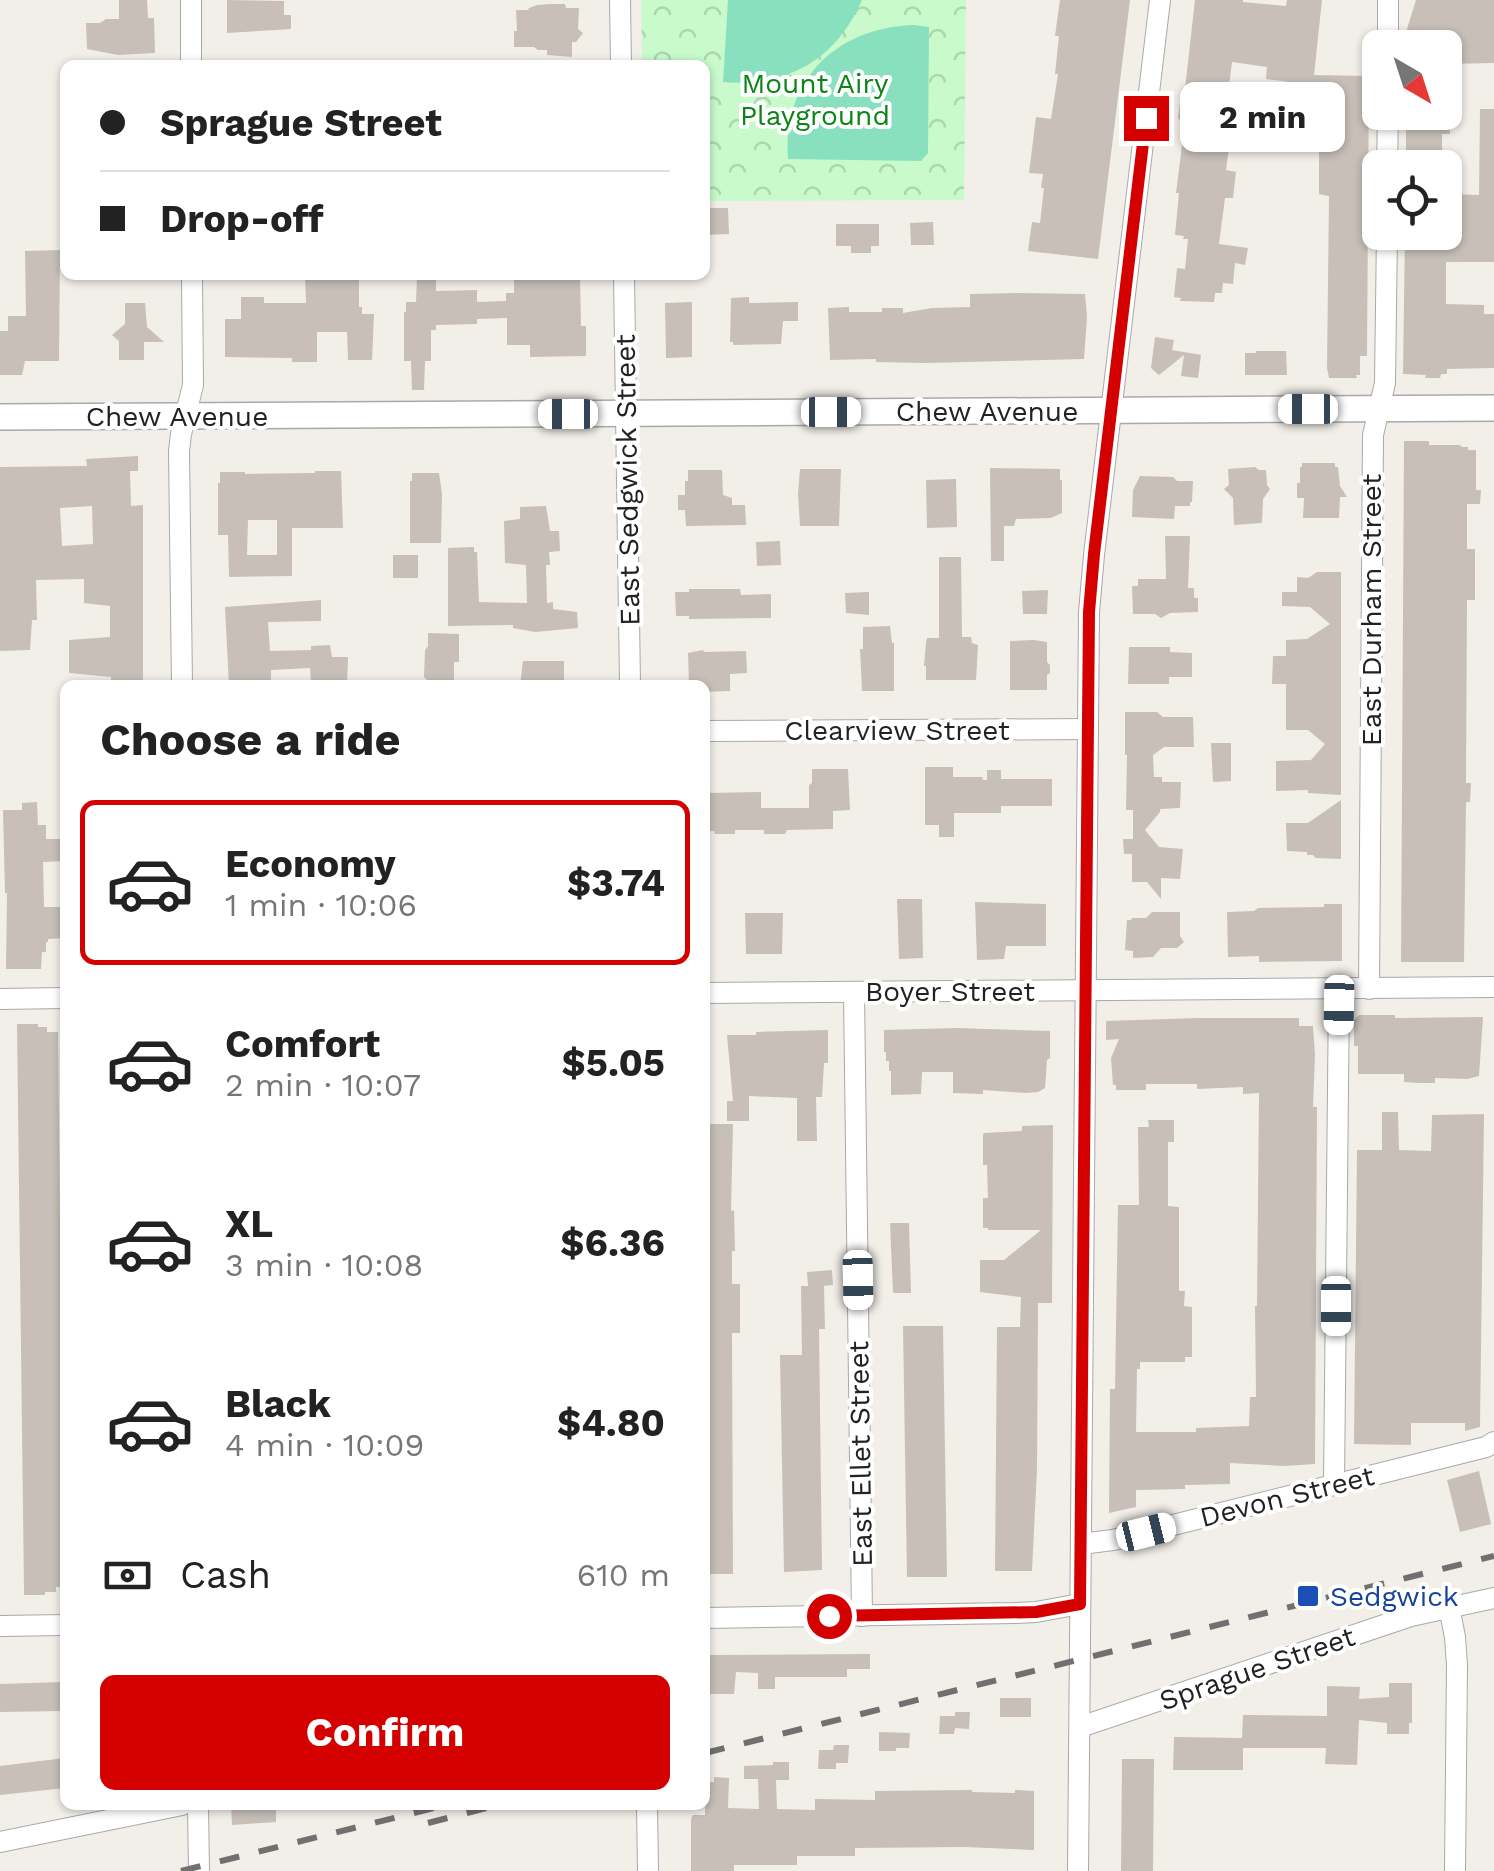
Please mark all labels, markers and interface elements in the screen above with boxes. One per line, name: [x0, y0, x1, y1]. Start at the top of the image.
north arrow: [1362, 30, 1462, 130]
map controls: [1362, 30, 1462, 250]
park label: Mount Airy Playground: [740, 67, 890, 132]
callout: 2 min: [1181, 83, 1346, 153]
route end: [1124, 96, 1169, 141]
text: 2 min: [1219, 98, 1306, 136]
text: Sprague Street: [160, 101, 442, 145]
button: locate: [1362, 150, 1462, 250]
text: Drop-off: [160, 197, 324, 241]
street label: East Sedgwick Street: [608, 334, 647, 626]
car: [1278, 394, 1338, 424]
street label: Chew Avenue: [896, 395, 1078, 428]
car: [801, 397, 861, 427]
car: [538, 399, 598, 429]
street label: Chew Avenue: [86, 400, 268, 433]
street label: East Durham Street: [1355, 474, 1388, 746]
text: Choose a ride: [100, 713, 400, 766]
street label: Clearview Street: [784, 714, 1010, 747]
icon: car: [105, 838, 195, 928]
text: Economy: [225, 842, 396, 886]
text: $3.74: [567, 861, 665, 905]
text: 1 min · 10:06: [225, 886, 417, 924]
street label: Boyer Street: [865, 975, 1035, 1008]
car: [1323, 975, 1355, 1035]
icon: car: [105, 1018, 195, 1108]
text: Comfort: [225, 1022, 380, 1066]
text: $5.05: [561, 1041, 665, 1085]
text: 2 min · 10:07: [225, 1066, 421, 1104]
icon: car: [105, 1198, 195, 1288]
text: XL: [225, 1202, 273, 1246]
text: $6.36: [560, 1221, 665, 1265]
text: 3 min · 10:08: [225, 1246, 423, 1284]
car: [842, 1250, 874, 1310]
car: [1321, 1276, 1351, 1336]
street label: East Ellet Street: [842, 1340, 879, 1567]
icon: car: [105, 1378, 195, 1468]
text: Black: [225, 1382, 331, 1426]
text: $4.80: [557, 1401, 665, 1445]
text: 4 min · 10:09: [225, 1426, 424, 1464]
street label: Devon Street: [1197, 1459, 1378, 1534]
car: [1113, 1510, 1179, 1554]
icon: cash: [100, 1548, 155, 1603]
text: Cash: [180, 1553, 271, 1597]
text: 610 m: [577, 1556, 670, 1594]
place label: Sedgwick: [1330, 1580, 1459, 1613]
marker: Sedgwick: [1295, 1583, 1321, 1609]
route start: [807, 1594, 852, 1639]
street label: Sprague Street: [1155, 1620, 1359, 1717]
button: Confirm: [100, 1675, 670, 1790]

